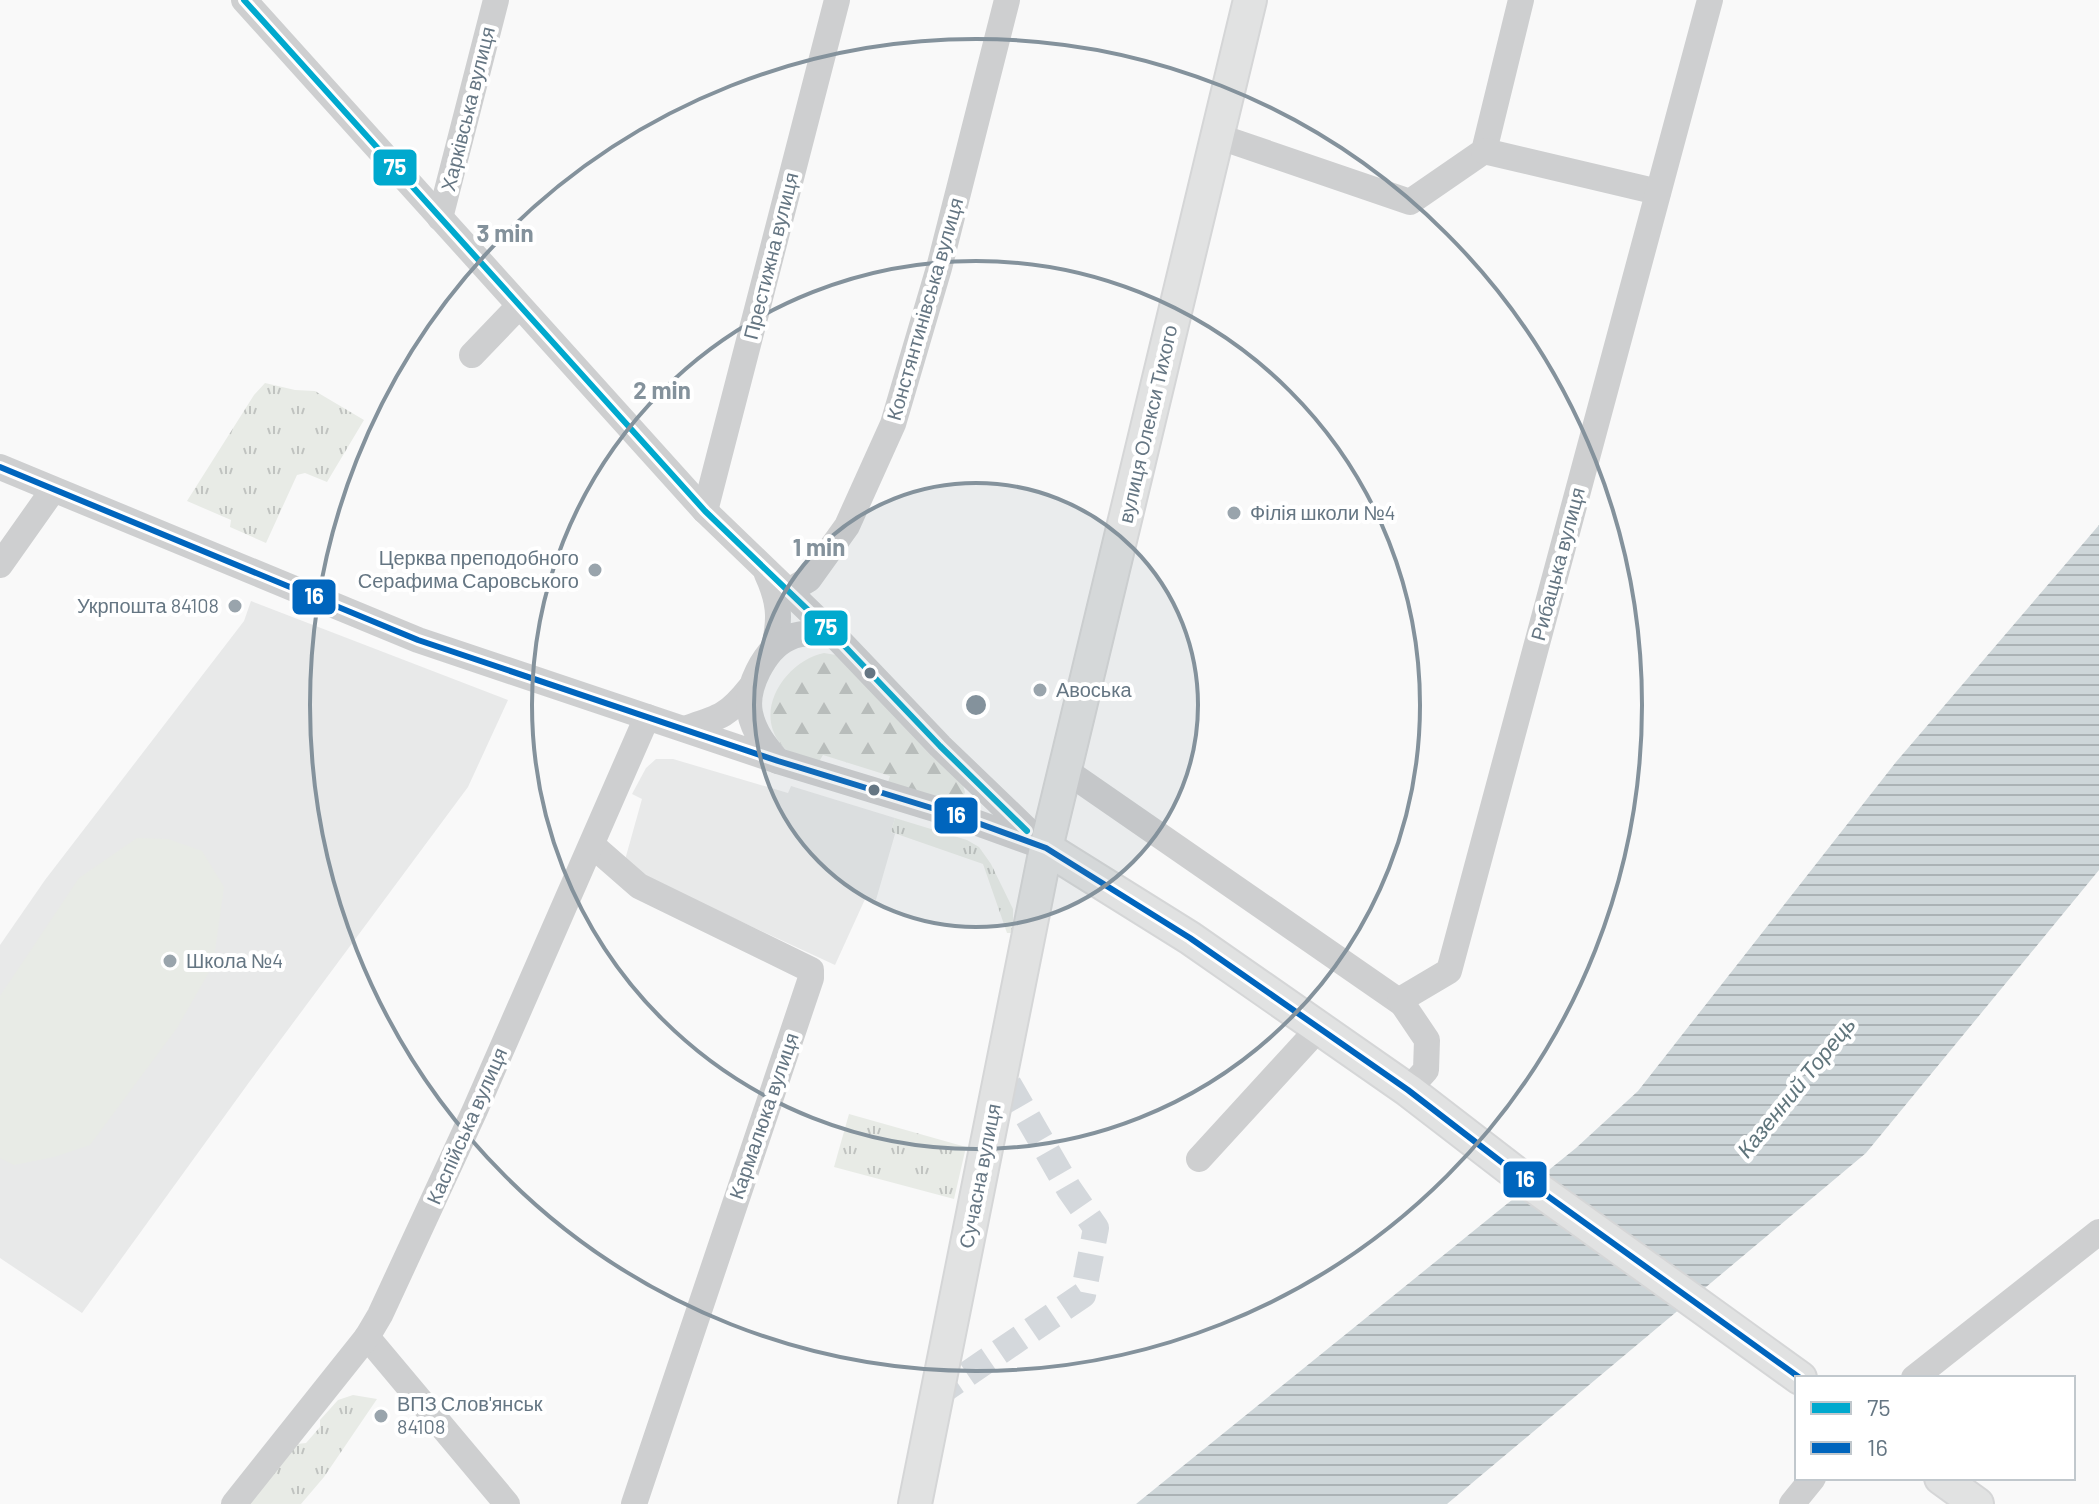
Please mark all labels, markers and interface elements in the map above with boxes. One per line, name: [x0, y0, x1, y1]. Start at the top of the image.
street label: Харківська вулиця: [435, 24, 499, 194]
line badge: 75: [372, 148, 418, 187]
text: 75: [384, 153, 407, 179]
street label: Престижна вулиця: [738, 170, 802, 342]
street label: Констянтинівська вулиця: [881, 195, 967, 423]
text: 3 min: [476, 218, 534, 247]
street label: вулиця Олекси Тихого: [1113, 322, 1181, 525]
text: 2 min: [633, 375, 691, 404]
street label: Рибацька вулиця: [1525, 484, 1589, 643]
place label: Філія школи №4: [1250, 500, 1396, 524]
marker: Філія школи №4: [1225, 504, 1243, 522]
text: 1 min: [793, 532, 845, 561]
place label: Церква преподобного Серафима Саровського: [358, 545, 579, 592]
marker: Церква преподобного Серафима Саровського: [586, 561, 604, 579]
line badge: 16: [291, 578, 337, 616]
text: 16: [304, 582, 324, 608]
place label: Укрпошта 84108: [77, 593, 219, 617]
marker: Укрпошта 84108: [226, 597, 244, 615]
line badge: 75: [803, 609, 849, 647]
text: 75: [815, 613, 838, 639]
unlabelled marker: [862, 665, 878, 681]
place label: Авоська: [1056, 677, 1132, 701]
marker: Авоська: [1031, 681, 1049, 699]
centre of rings: [962, 691, 990, 719]
unlabelled marker: [866, 782, 882, 798]
line badge: 16: [933, 796, 979, 835]
text: 16: [946, 801, 966, 827]
place label: Школа №4: [186, 948, 283, 972]
marker: Школа №4: [161, 952, 179, 970]
water label: Казенний Торець: [1731, 1011, 1861, 1163]
street label: Кармалюка вулиця: [723, 1029, 803, 1202]
street label: Каспійська вулиця: [421, 1044, 511, 1208]
street label: Сучасна вулиця: [953, 1101, 1005, 1250]
line badge: 16: [1502, 1160, 1548, 1199]
text: 16: [1515, 1165, 1535, 1191]
legend: [1795, 1376, 2075, 1480]
place label: ВПЗ Слов'янськ 84108: [397, 1391, 543, 1438]
text: 75: [1867, 1392, 1891, 1421]
marker: ВПЗ Слов'янськ 84108: [372, 1407, 390, 1425]
text: 16: [1867, 1432, 1888, 1461]

